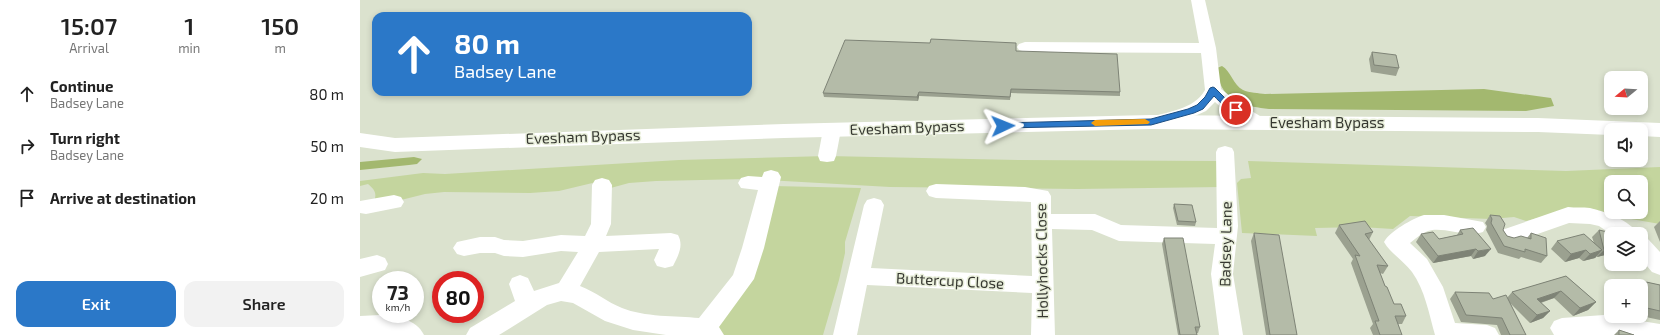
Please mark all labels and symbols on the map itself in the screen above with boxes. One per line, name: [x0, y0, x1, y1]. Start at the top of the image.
north arrow: [1604, 71, 1648, 115]
pin: [1219, 93, 1253, 127]
position arrow: [982, 105, 1024, 147]
street label: Evesham Bypass: [1270, 113, 1384, 131]
street label: Evesham Bypass: [849, 116, 965, 138]
street label: Evesham Bypass: [525, 125, 641, 147]
street label: Badsey Lane: [1215, 201, 1235, 287]
street label: Hollyhocks Close: [1031, 203, 1051, 319]
street label: Buttercup Close: [896, 268, 1005, 292]
speed limit sign: 80: [432, 271, 484, 323]

